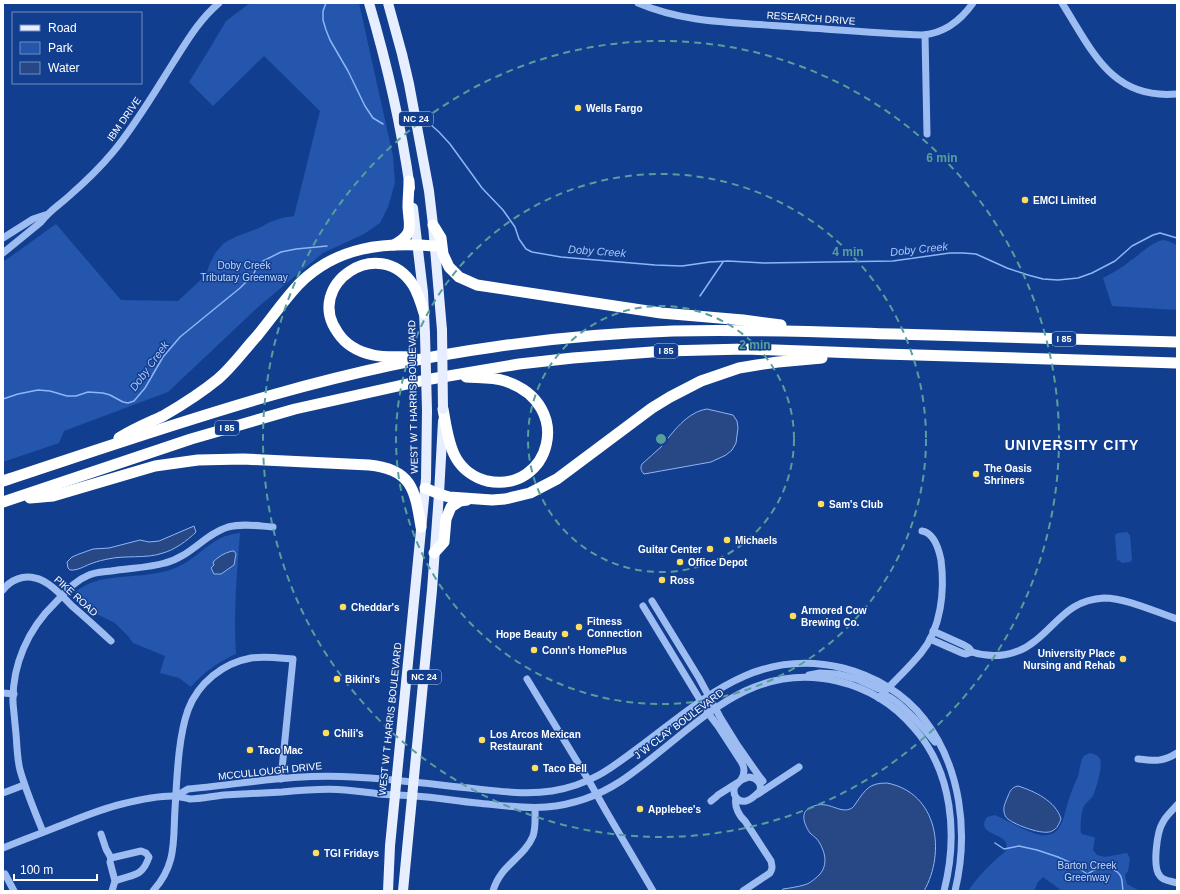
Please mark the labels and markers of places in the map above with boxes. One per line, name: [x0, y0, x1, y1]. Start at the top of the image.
marker: Wells Fargo: [573, 103, 583, 113]
place label: Wells Fargo: [586, 103, 643, 114]
marker: EMCI Limited: [1020, 195, 1030, 205]
place label: EMCI Limited: [1033, 195, 1096, 206]
centre of rings: [654, 432, 668, 446]
place label: The Oasis Shriners: [984, 463, 1032, 486]
marker: The Oasis Shriners: [971, 469, 981, 479]
marker: Sam's Club: [816, 499, 826, 509]
place label: Sam's Club: [829, 499, 883, 510]
marker: Michaels: [722, 535, 732, 545]
place label: Michaels: [735, 535, 778, 546]
place label: Guitar Center: [638, 544, 702, 555]
marker: Guitar Center: [705, 544, 715, 554]
marker: Office Depot: [675, 557, 685, 567]
place label: Office Depot: [688, 557, 748, 568]
marker: Ross: [657, 575, 667, 585]
place label: Ross: [670, 575, 695, 586]
marker: Cheddar's: [338, 602, 348, 612]
place label: Cheddar's: [351, 602, 400, 613]
place label: Armored Cow Brewing Co.: [801, 605, 867, 628]
marker: Armored Cow Brewing Co.: [788, 611, 798, 621]
place label: Fitness Connection: [587, 616, 642, 639]
marker: Fitness Connection: [574, 622, 584, 632]
place label: Hope Beauty: [496, 629, 557, 640]
marker: Hope Beauty: [560, 629, 570, 639]
marker: Conn's HomePlus: [529, 645, 539, 655]
place label: Conn's HomePlus: [542, 645, 628, 656]
place label: University Place Nursing and Rehab: [1023, 648, 1115, 671]
marker: University Place Nursing and Rehab: [1118, 654, 1128, 664]
marker: Bikini's: [332, 674, 342, 684]
place label: Bikini's: [345, 674, 381, 685]
marker: Chili's: [321, 728, 331, 738]
place label: Chili's: [334, 728, 364, 739]
place label: Los Arcos Mexican Restaurant: [490, 729, 581, 752]
marker: Los Arcos Mexican Restaurant: [477, 735, 487, 745]
marker: Taco Mac: [245, 745, 255, 755]
place label: Taco Mac: [258, 745, 303, 756]
marker: Taco Bell: [530, 763, 540, 773]
place label: Taco Bell: [543, 763, 587, 774]
marker: Applebee's: [635, 804, 645, 814]
place label: Applebee's: [648, 804, 701, 815]
marker: TGI Fridays: [311, 848, 321, 858]
place label: TGI Fridays: [324, 848, 379, 859]

